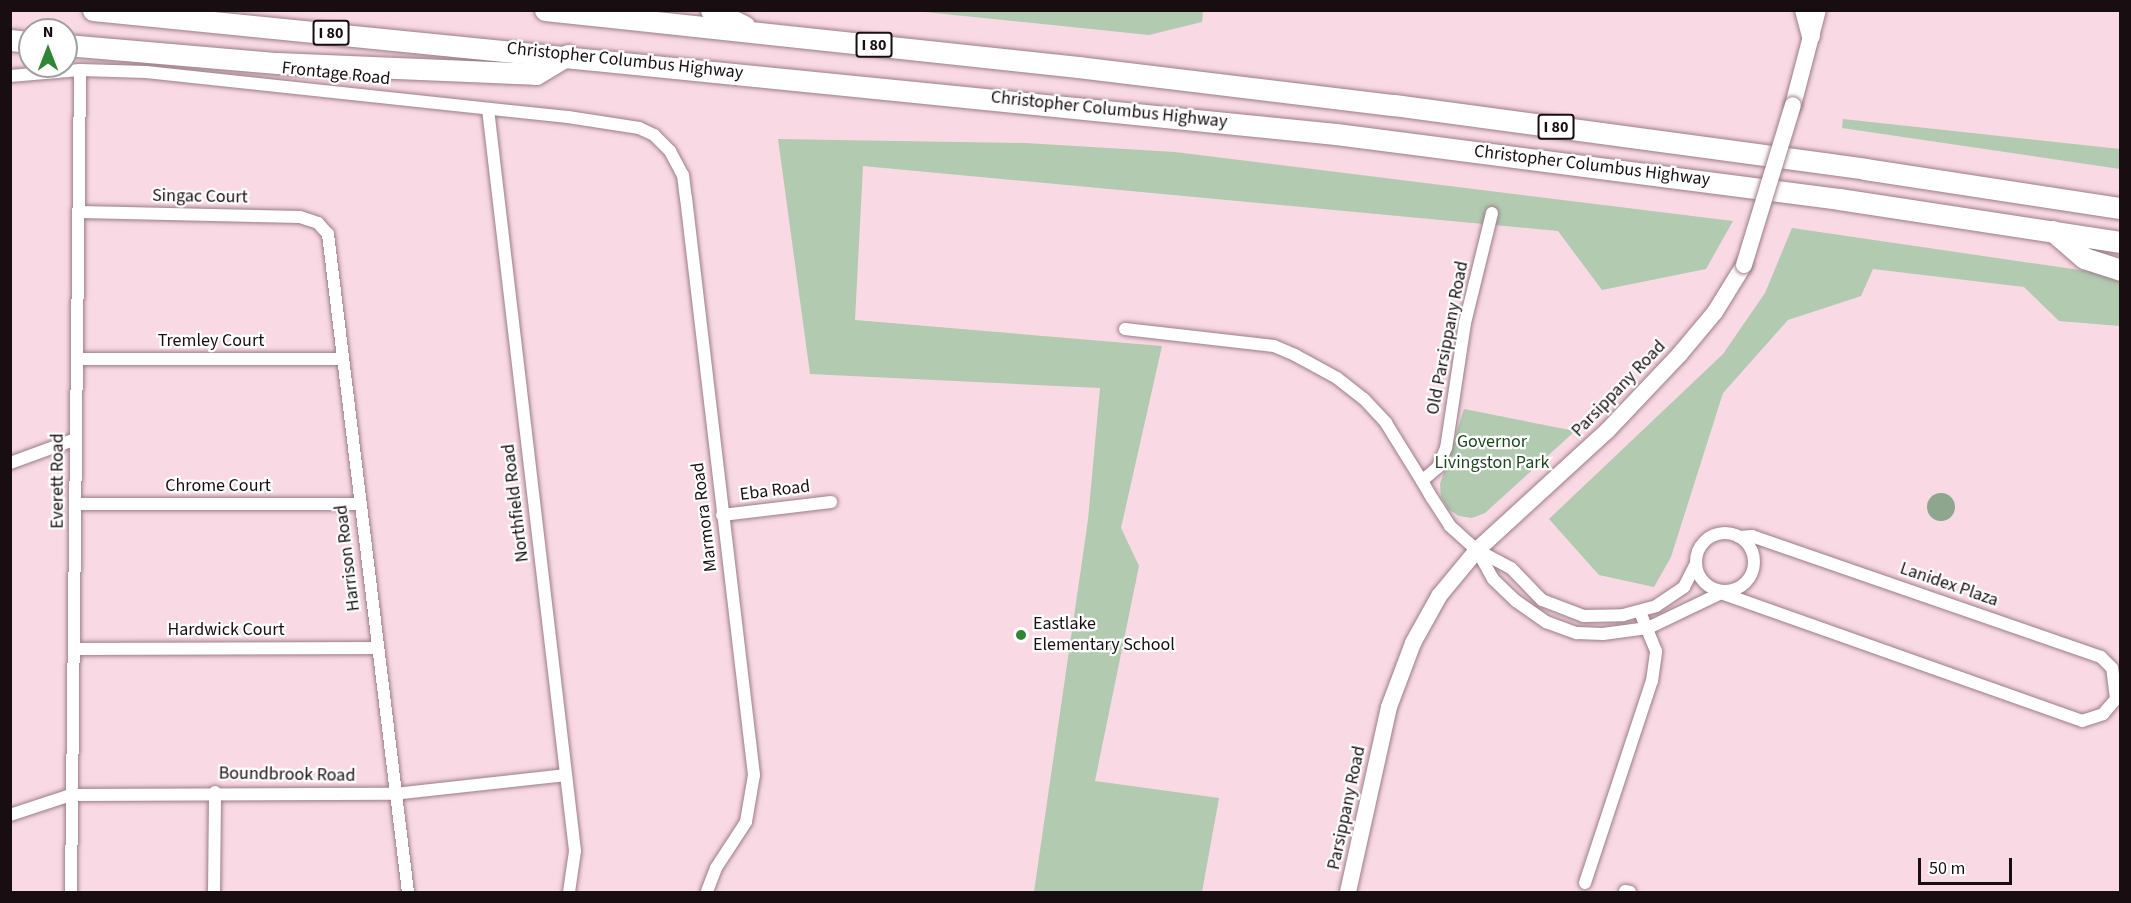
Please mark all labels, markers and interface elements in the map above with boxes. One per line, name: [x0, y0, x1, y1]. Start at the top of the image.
north arrow: [18, 18, 78, 78]
road number: I 80: [312, 20, 350, 46]
text: N: [43, 21, 53, 43]
road number: I 80: [854, 32, 894, 58]
street label: Christopher Columbus Highway: [506, 38, 744, 84]
street label: Frontage Road: [281, 58, 391, 90]
street label: Christopher Columbus Highway: [990, 87, 1228, 133]
road number: I 80: [1536, 114, 1576, 140]
street label: Christopher Columbus Highway: [1473, 141, 1711, 191]
street label: Singac Court: [152, 185, 248, 209]
street label: Old Parsippany Road: [1423, 259, 1473, 417]
street label: Tremley Court: [158, 330, 264, 352]
street label: Parsippany Road: [1567, 336, 1671, 442]
park label: Governor Livingston Park: [1435, 432, 1549, 474]
street label: Everett Road: [47, 433, 69, 529]
street label: Northfield Road: [498, 443, 534, 563]
street label: Marmora Road: [688, 461, 722, 573]
street label: Chrome Court: [165, 475, 271, 497]
street label: Eba Road: [739, 476, 811, 506]
street label: Harrison Road: [331, 504, 365, 612]
street label: Lanidex Plaza: [1897, 558, 2001, 612]
place label: Eastlake Elementary School: [1033, 614, 1175, 656]
street label: Hardwick Court: [167, 619, 285, 641]
marker: Eastlake Elementary School: [1014, 628, 1028, 642]
street label: Parsippany Road: [1323, 744, 1371, 872]
street label: Boundbrook Road: [219, 763, 355, 787]
scale bar: [1921, 846, 2016, 884]
text: 50 m: [1929, 856, 1965, 881]

